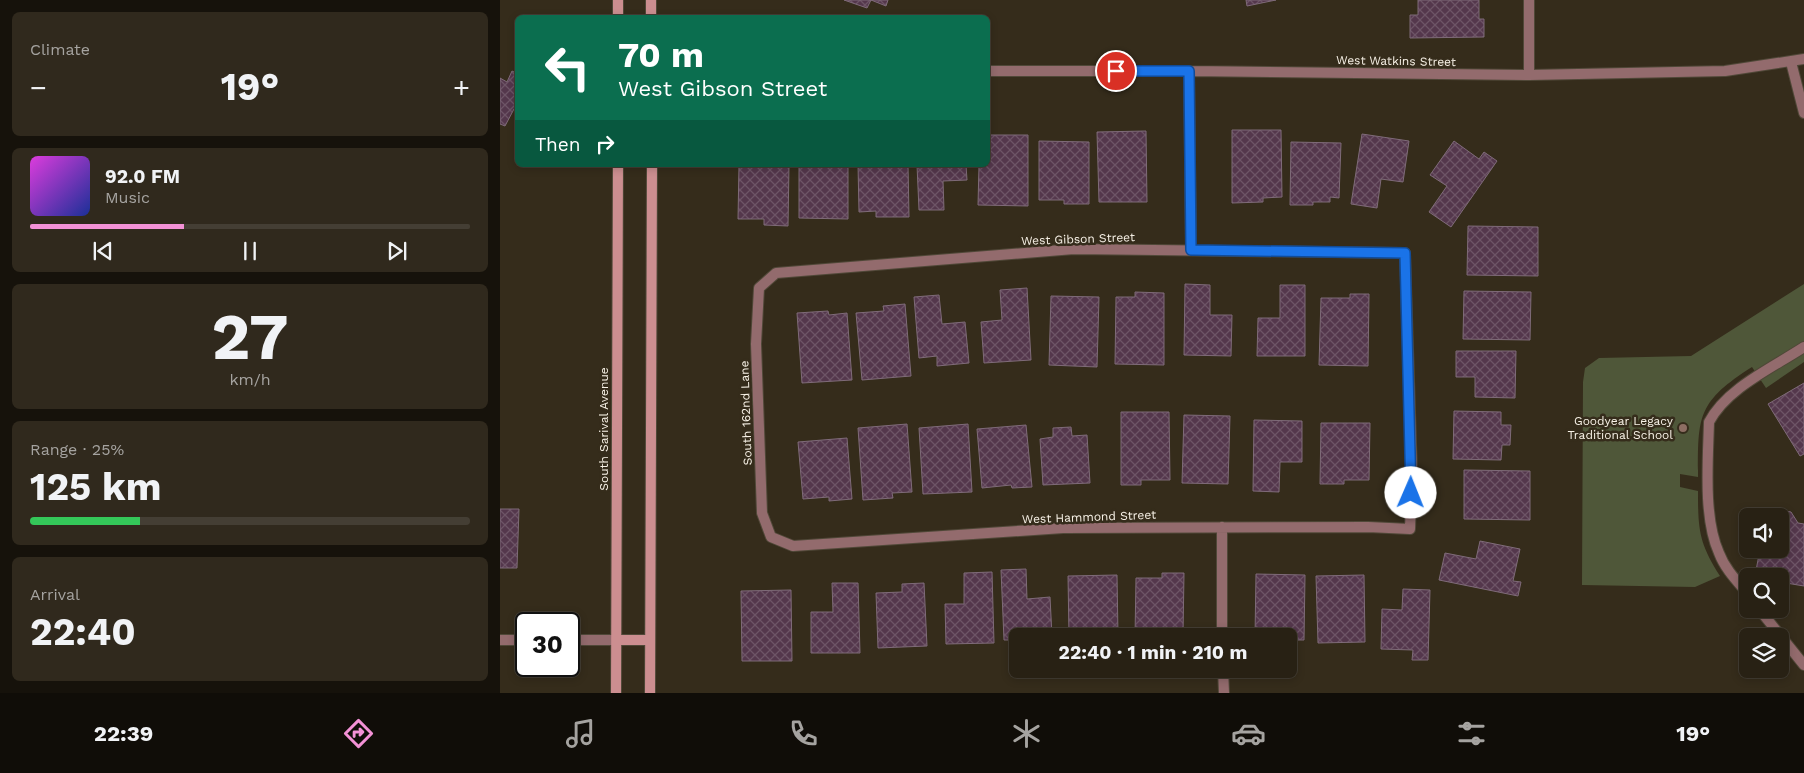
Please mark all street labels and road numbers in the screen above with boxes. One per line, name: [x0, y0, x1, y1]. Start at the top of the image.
street label: West Watkins Street: [1336, 53, 1456, 69]
street label: West Gibson Street: [1021, 230, 1135, 248]
street label: South 162nd Lane: [737, 360, 755, 466]
street label: South Sarival Avenue: [597, 367, 611, 491]
street label: West Hammond Street: [1022, 508, 1156, 526]

